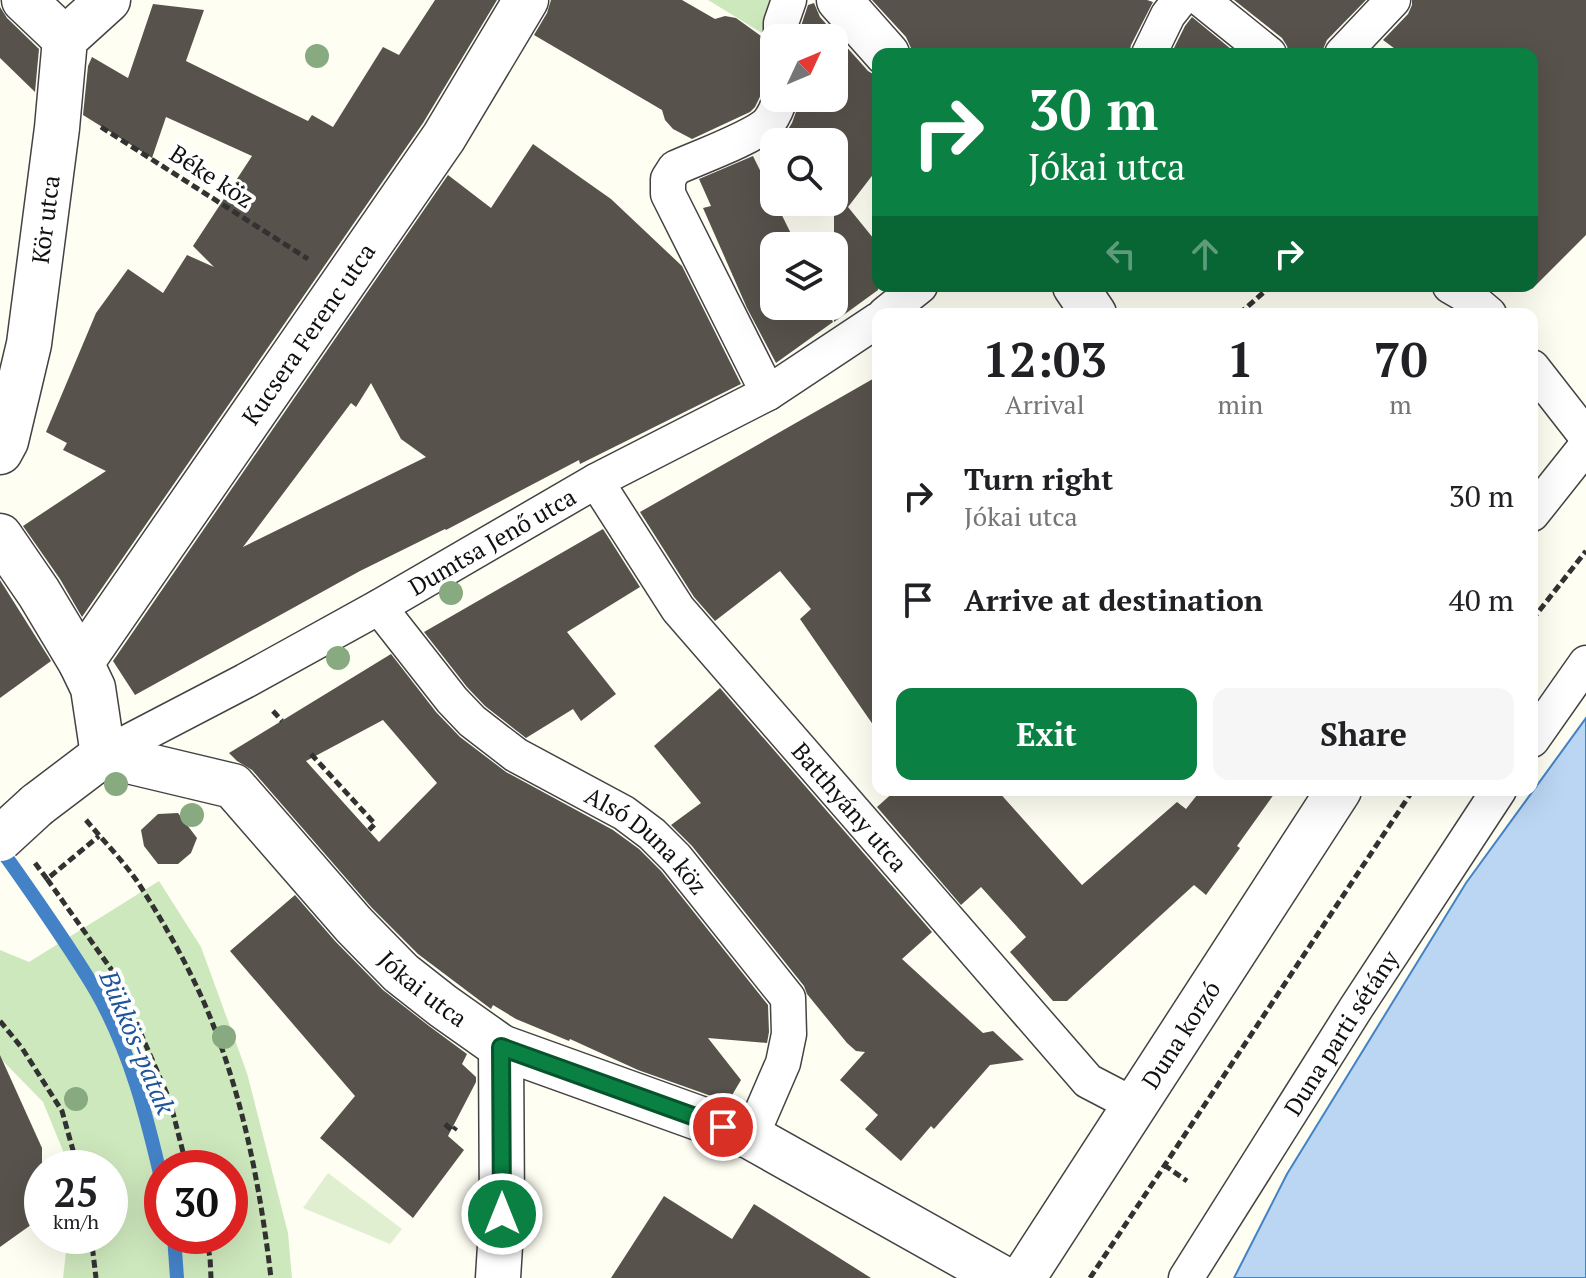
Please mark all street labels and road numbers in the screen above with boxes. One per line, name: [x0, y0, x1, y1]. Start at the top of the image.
street label: Béke köz: [164, 137, 260, 215]
street label: Kör utca: [24, 173, 67, 265]
street label: Kucsera Ferenc utca: [234, 237, 382, 431]
street label: Dumtsa Jenő utca: [403, 480, 582, 602]
street label: Batthyány utca: [785, 735, 915, 878]
street label: Alsó Duna köz: [579, 779, 715, 901]
street label: Jókai utca: [372, 943, 473, 1034]
street label: Duna parti sétány: [1276, 943, 1406, 1121]
street label: Duna korzó: [1134, 975, 1227, 1095]

